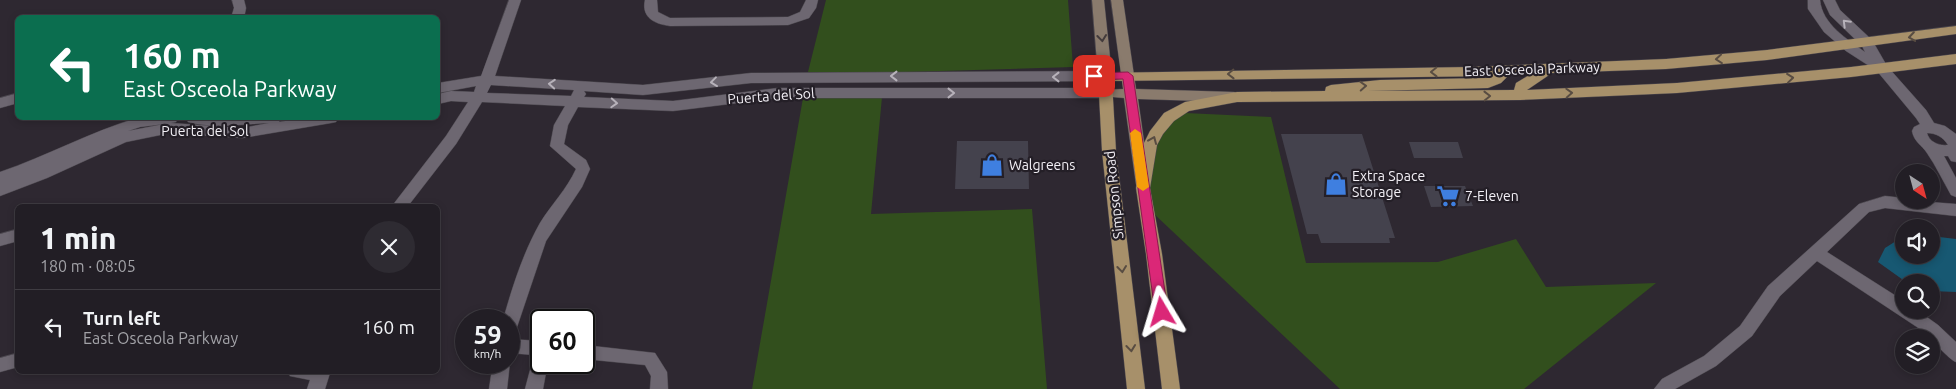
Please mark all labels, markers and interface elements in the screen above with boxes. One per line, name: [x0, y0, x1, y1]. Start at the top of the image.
one-way arrow: [1843, 20, 1852, 29]
one-way arrow: [1907, 31, 1916, 41]
one-way arrow: [1096, 34, 1107, 42]
icon: left: [40, 35, 105, 100]
text: 160 m: [123, 35, 221, 75]
one-way arrow: [1714, 54, 1722, 65]
pin: [1073, 55, 1115, 97]
street label: East Osceola Parkway: [1464, 59, 1600, 79]
icon: arrive: [1080, 62, 1108, 90]
one-way arrow: [1430, 67, 1438, 77]
one-way arrow: [1227, 69, 1235, 79]
one-way arrow: [890, 71, 898, 81]
one-way arrow: [1052, 72, 1060, 82]
one-way arrow: [1786, 73, 1794, 84]
text: East Osceola Parkway: [123, 76, 337, 101]
one-way arrow: [710, 76, 718, 87]
one-way arrow: [548, 79, 556, 90]
one-way arrow: [1359, 80, 1367, 91]
street label: Puerta del Sol: [727, 85, 815, 107]
one-way arrow: [947, 88, 955, 98]
one-way arrow: [1566, 88, 1573, 98]
one-way arrow: [1484, 90, 1492, 101]
one-way arrow: [610, 98, 618, 109]
street label: Puerta del Sol: [161, 123, 249, 139]
one-way arrow: [1147, 136, 1157, 145]
street label: Simpson Road: [1101, 150, 1127, 240]
shop icon: Walgreens: [979, 152, 1005, 178]
place label: Walgreens: [1009, 157, 1075, 173]
north arrow: [1895, 164, 1940, 209]
map controls: [1895, 164, 1940, 374]
place label: Extra Space Storage: [1352, 168, 1425, 200]
shop icon: Extra Space Storage: [1323, 171, 1349, 197]
supermarket icon: 7-Eleven: [1435, 183, 1461, 209]
place label: 7-Eleven: [1465, 188, 1519, 204]
button: sound: [1895, 219, 1940, 264]
text: 1 min: [40, 221, 116, 255]
button: close: [363, 221, 415, 273]
text: 180 m · 08:05: [40, 257, 136, 275]
one-way arrow: [1116, 265, 1127, 273]
button: search: [1895, 274, 1940, 319]
position arrow: [1135, 285, 1187, 337]
text: Turn left: [83, 307, 161, 329]
speed limit sign: 60: [530, 309, 595, 374]
icon: left: [40, 313, 68, 341]
text: 160 m: [362, 316, 415, 338]
text: 59: [473, 321, 502, 349]
text: East Osceola Parkway: [83, 329, 238, 347]
button: layers: [1895, 329, 1940, 374]
one-way arrow: [1126, 344, 1137, 352]
text: km/h: [474, 347, 501, 360]

